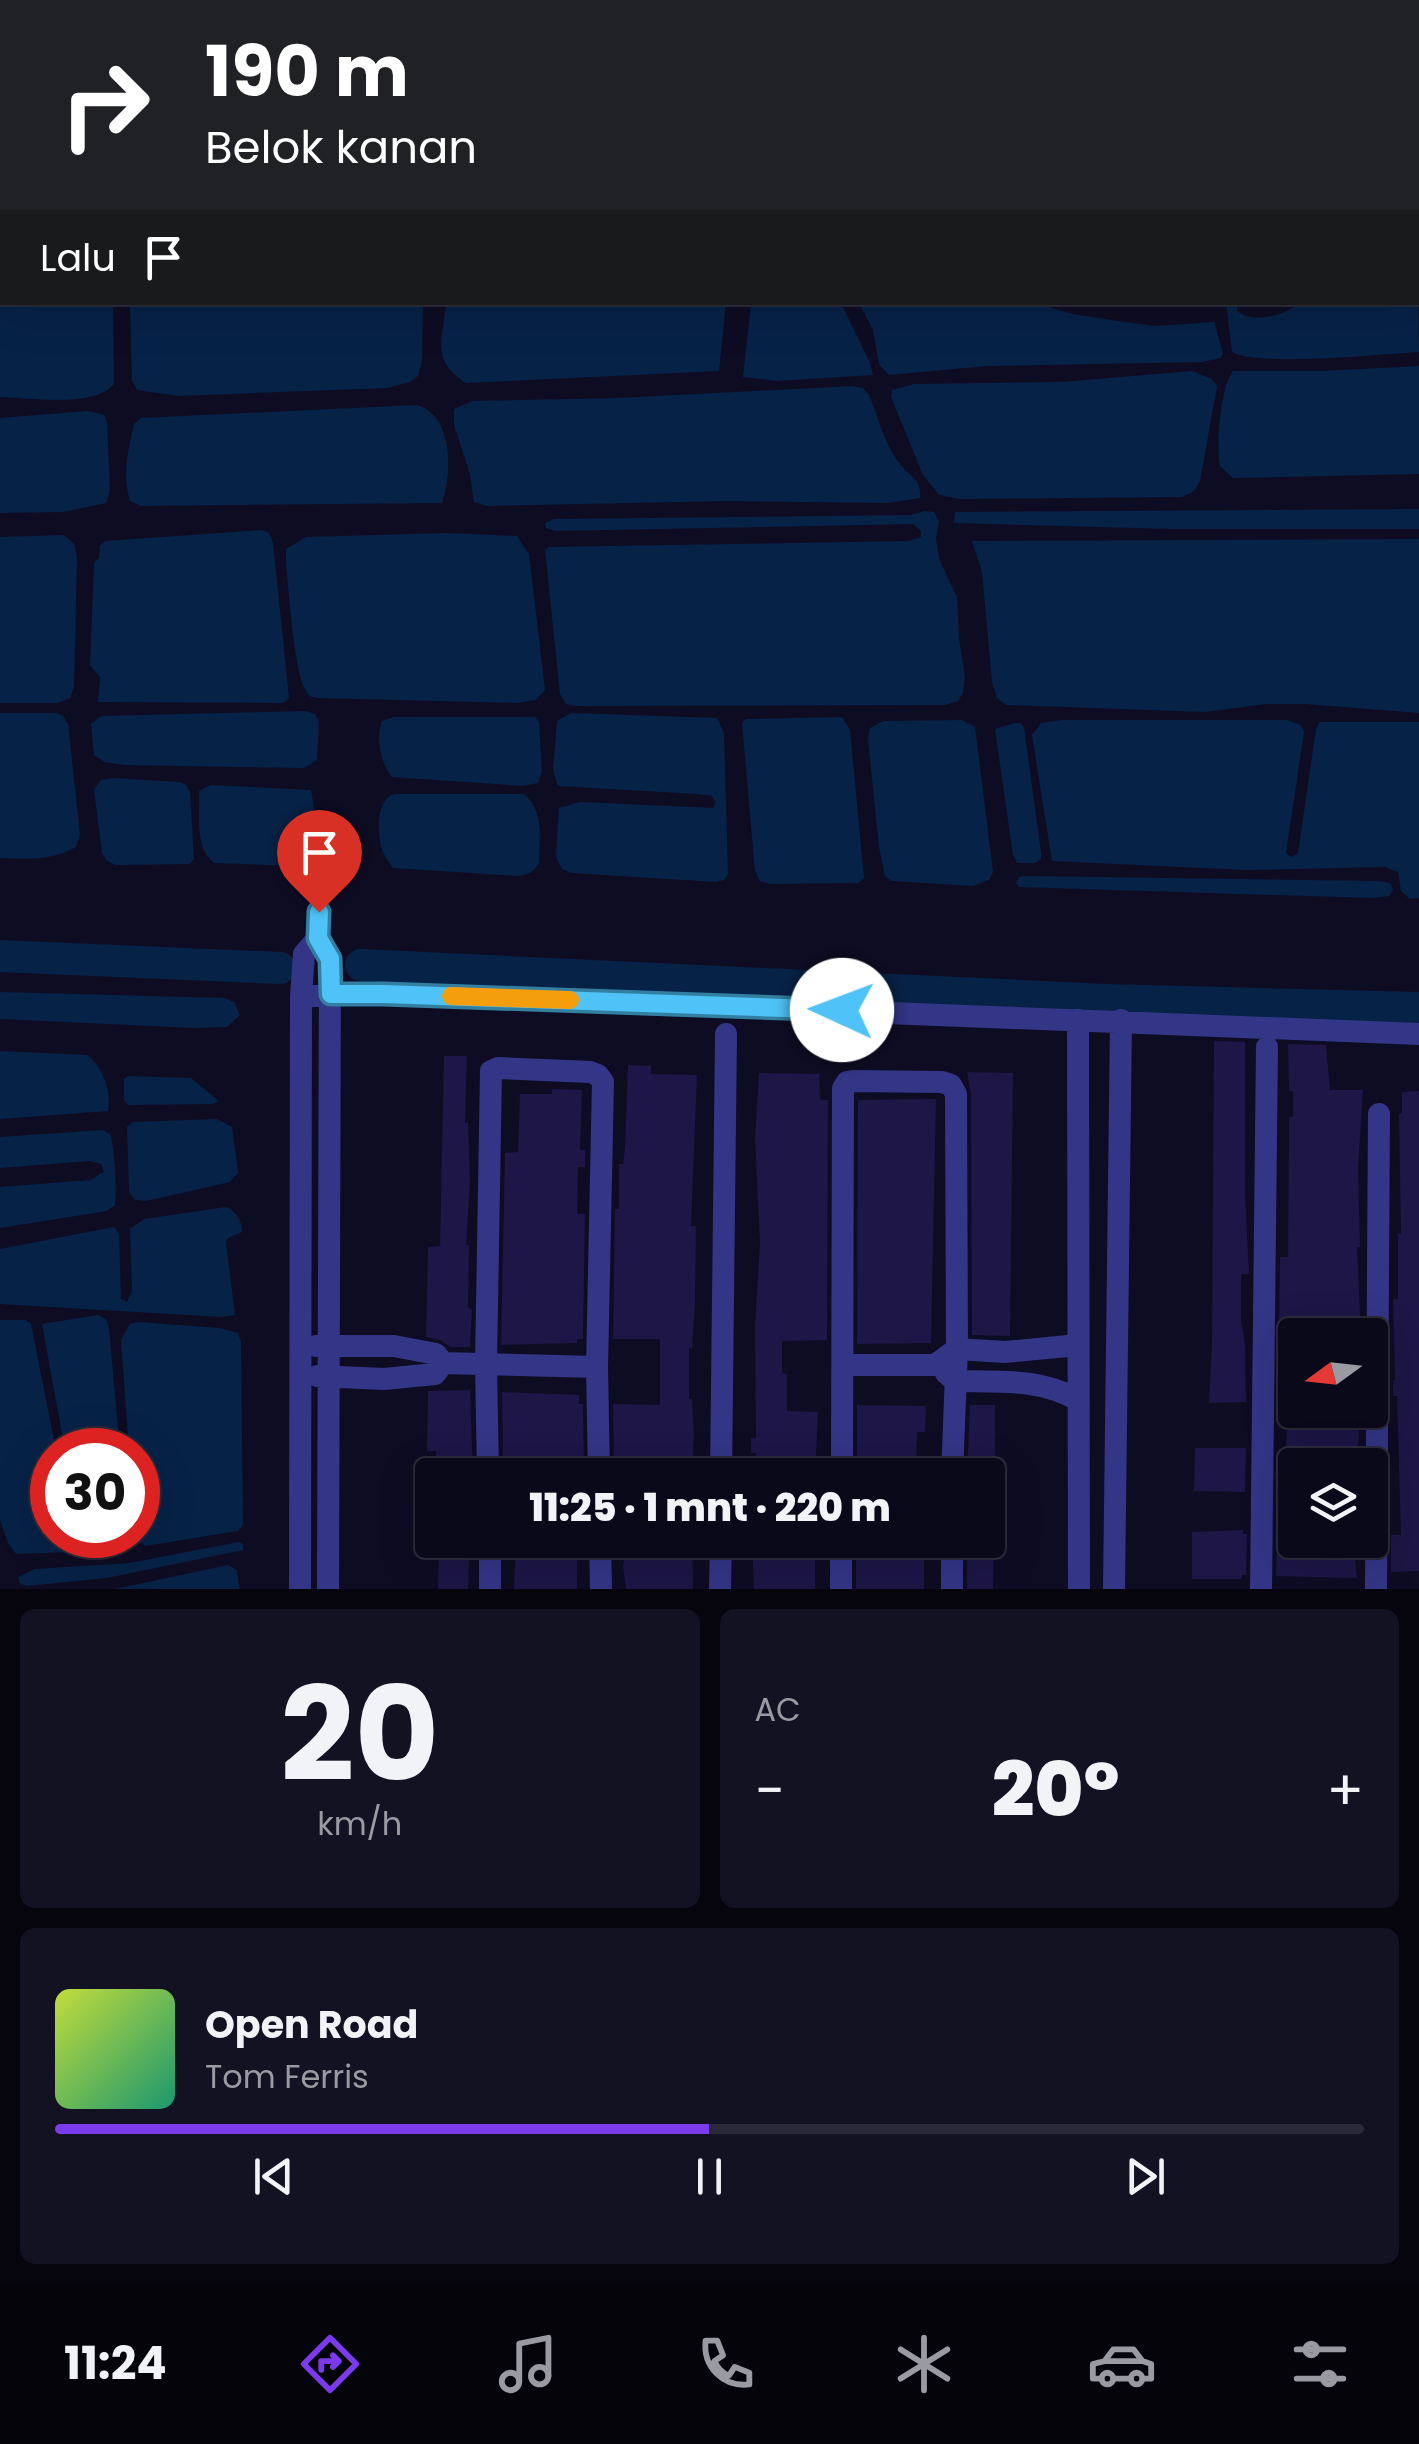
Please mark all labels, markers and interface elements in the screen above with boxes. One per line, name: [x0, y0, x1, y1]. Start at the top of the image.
text: 190 m: [205, 22, 409, 121]
icon: right: [40, 40, 170, 170]
text: Belok kanan: [205, 116, 477, 179]
icon: arrive: [136, 230, 191, 285]
text: Lalu: [40, 231, 116, 284]
pin: [277, 810, 362, 913]
icon: arrive: [292, 825, 347, 880]
position arrow: [790, 958, 894, 1062]
north arrow: [1278, 1318, 1388, 1428]
map controls: [1278, 1318, 1388, 1558]
speed limit sign: 30: [30, 1428, 160, 1558]
button: layers: [1278, 1448, 1388, 1558]
text: 11:25 · 1 mnt · 220 m: [529, 1481, 891, 1534]
text: 20: [280, 1643, 439, 1826]
text: AC: [755, 1687, 801, 1732]
text: 20°: [992, 1737, 1120, 1842]
text: −: [755, 1752, 785, 1829]
text: +: [1326, 1752, 1364, 1829]
text: km/h: [317, 1801, 402, 1846]
text: Open Road: [205, 1998, 418, 2051]
text: Tom Ferris: [205, 2054, 369, 2099]
icon: previous: [246, 2149, 301, 2204]
icon: pause: [682, 2149, 737, 2204]
icon: next: [1118, 2149, 1173, 2204]
icon: directions: [295, 2329, 365, 2399]
icon: music: [493, 2329, 563, 2399]
icon: phone: [691, 2329, 761, 2399]
icon: climate: [889, 2329, 959, 2399]
icon: car: [1087, 2329, 1157, 2399]
icon: filters: [1285, 2329, 1355, 2399]
text: 11:24: [64, 2332, 167, 2395]

